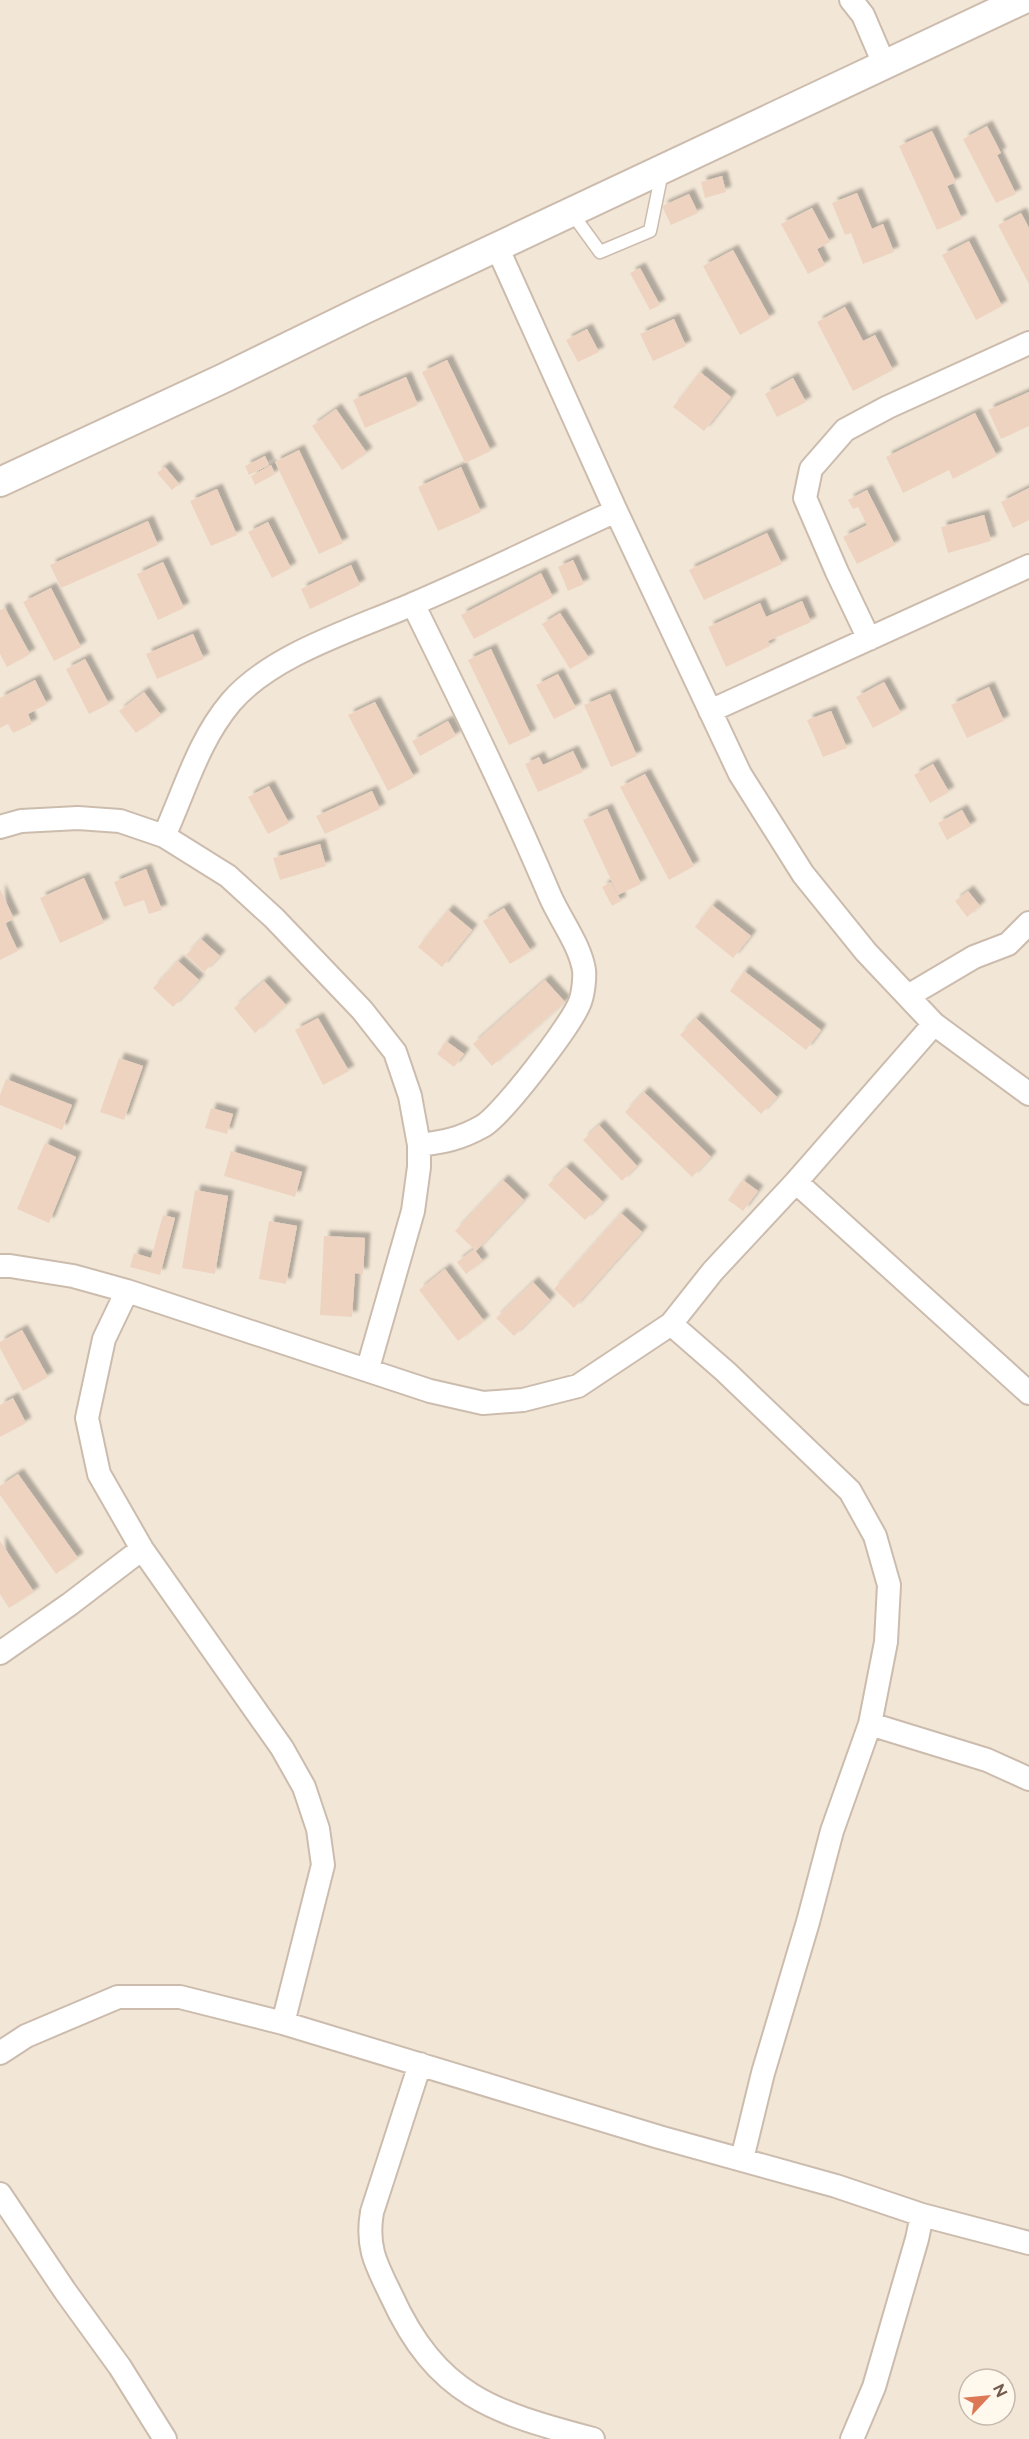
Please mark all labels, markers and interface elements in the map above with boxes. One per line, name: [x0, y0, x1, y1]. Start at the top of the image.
north arrow: [957, 2367, 1017, 2427]
text: N: [989, 2381, 1011, 2400]

